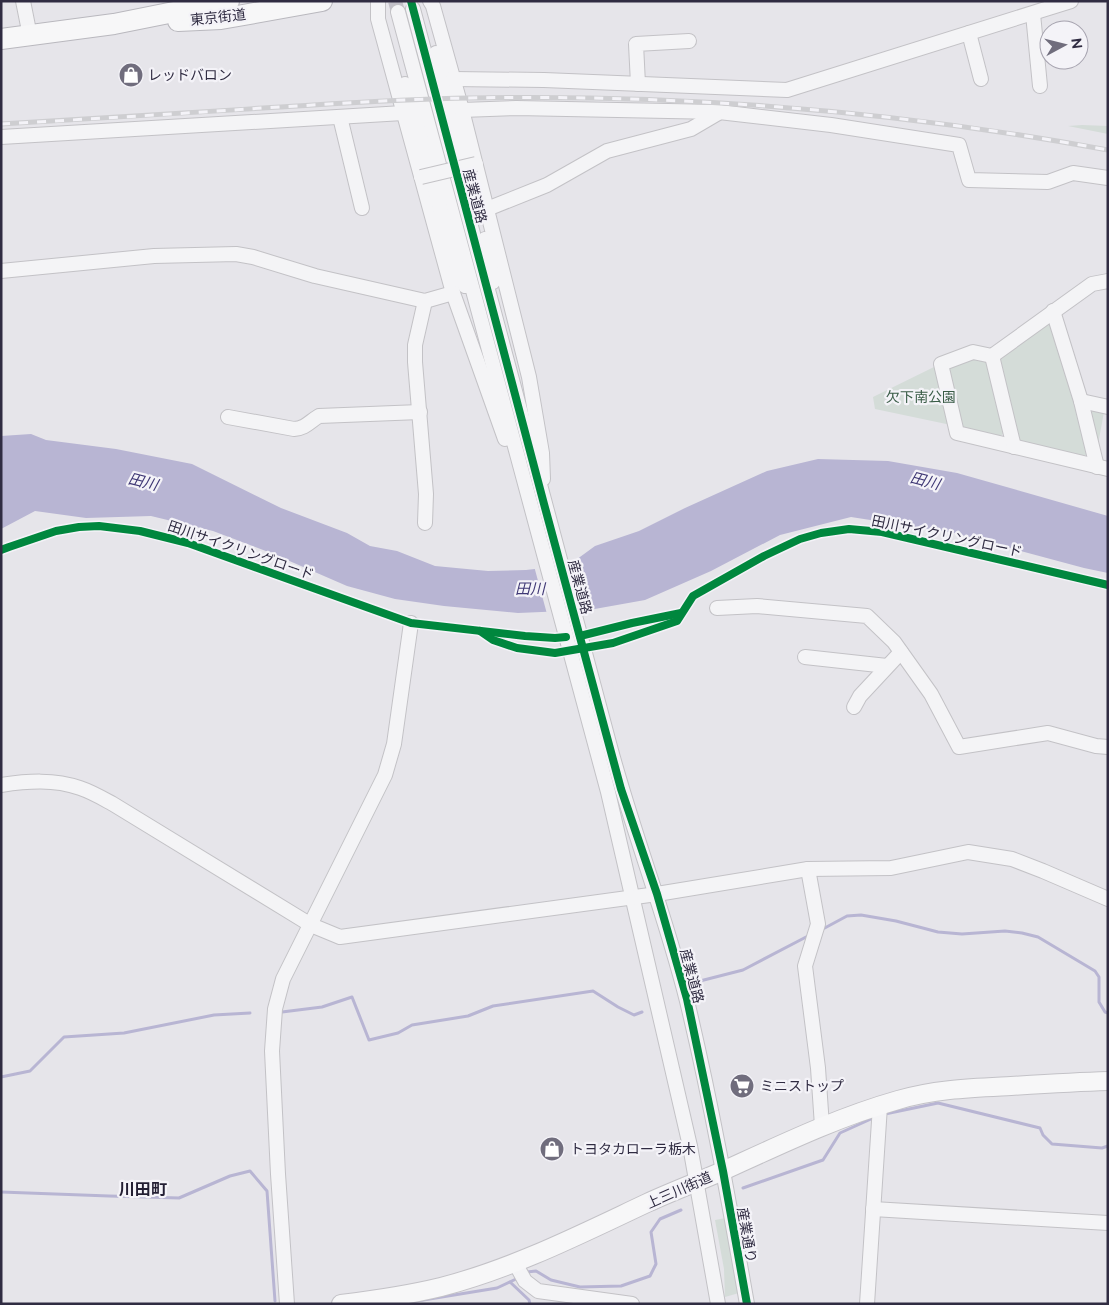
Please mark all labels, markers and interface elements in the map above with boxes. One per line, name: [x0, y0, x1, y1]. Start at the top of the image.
street label: 東京街道: [189, 6, 247, 28]
north arrow: [1039, 20, 1089, 70]
text: N: [1068, 37, 1085, 50]
shop icon: レッドバロン: [118, 62, 144, 88]
place label: レッドバロン: [148, 67, 232, 83]
street label: 産業道路: [460, 167, 490, 225]
park label: 欠下南公園: [886, 389, 956, 405]
water label: 田川: [908, 468, 944, 494]
water label: 田川: [126, 470, 162, 495]
street label: 田川サイクリングロード: [870, 512, 1024, 560]
street label: 田川サイクリングロード: [166, 517, 316, 583]
street label: 産業道路: [565, 558, 595, 616]
water label: 田川: [515, 580, 547, 598]
street label: 産業道路: [677, 947, 707, 1005]
supermarket icon: ミニストップ: [729, 1073, 755, 1099]
place label: ミニストップ: [760, 1078, 844, 1094]
shop icon: トヨタカローラ栃木: [539, 1136, 565, 1162]
place label: トヨタカローラ栃木: [570, 1141, 696, 1157]
street label: 上三川街道: [644, 1168, 714, 1212]
district label: 川田町: [119, 1180, 167, 1199]
street label: 産業通り: [734, 1206, 760, 1264]

